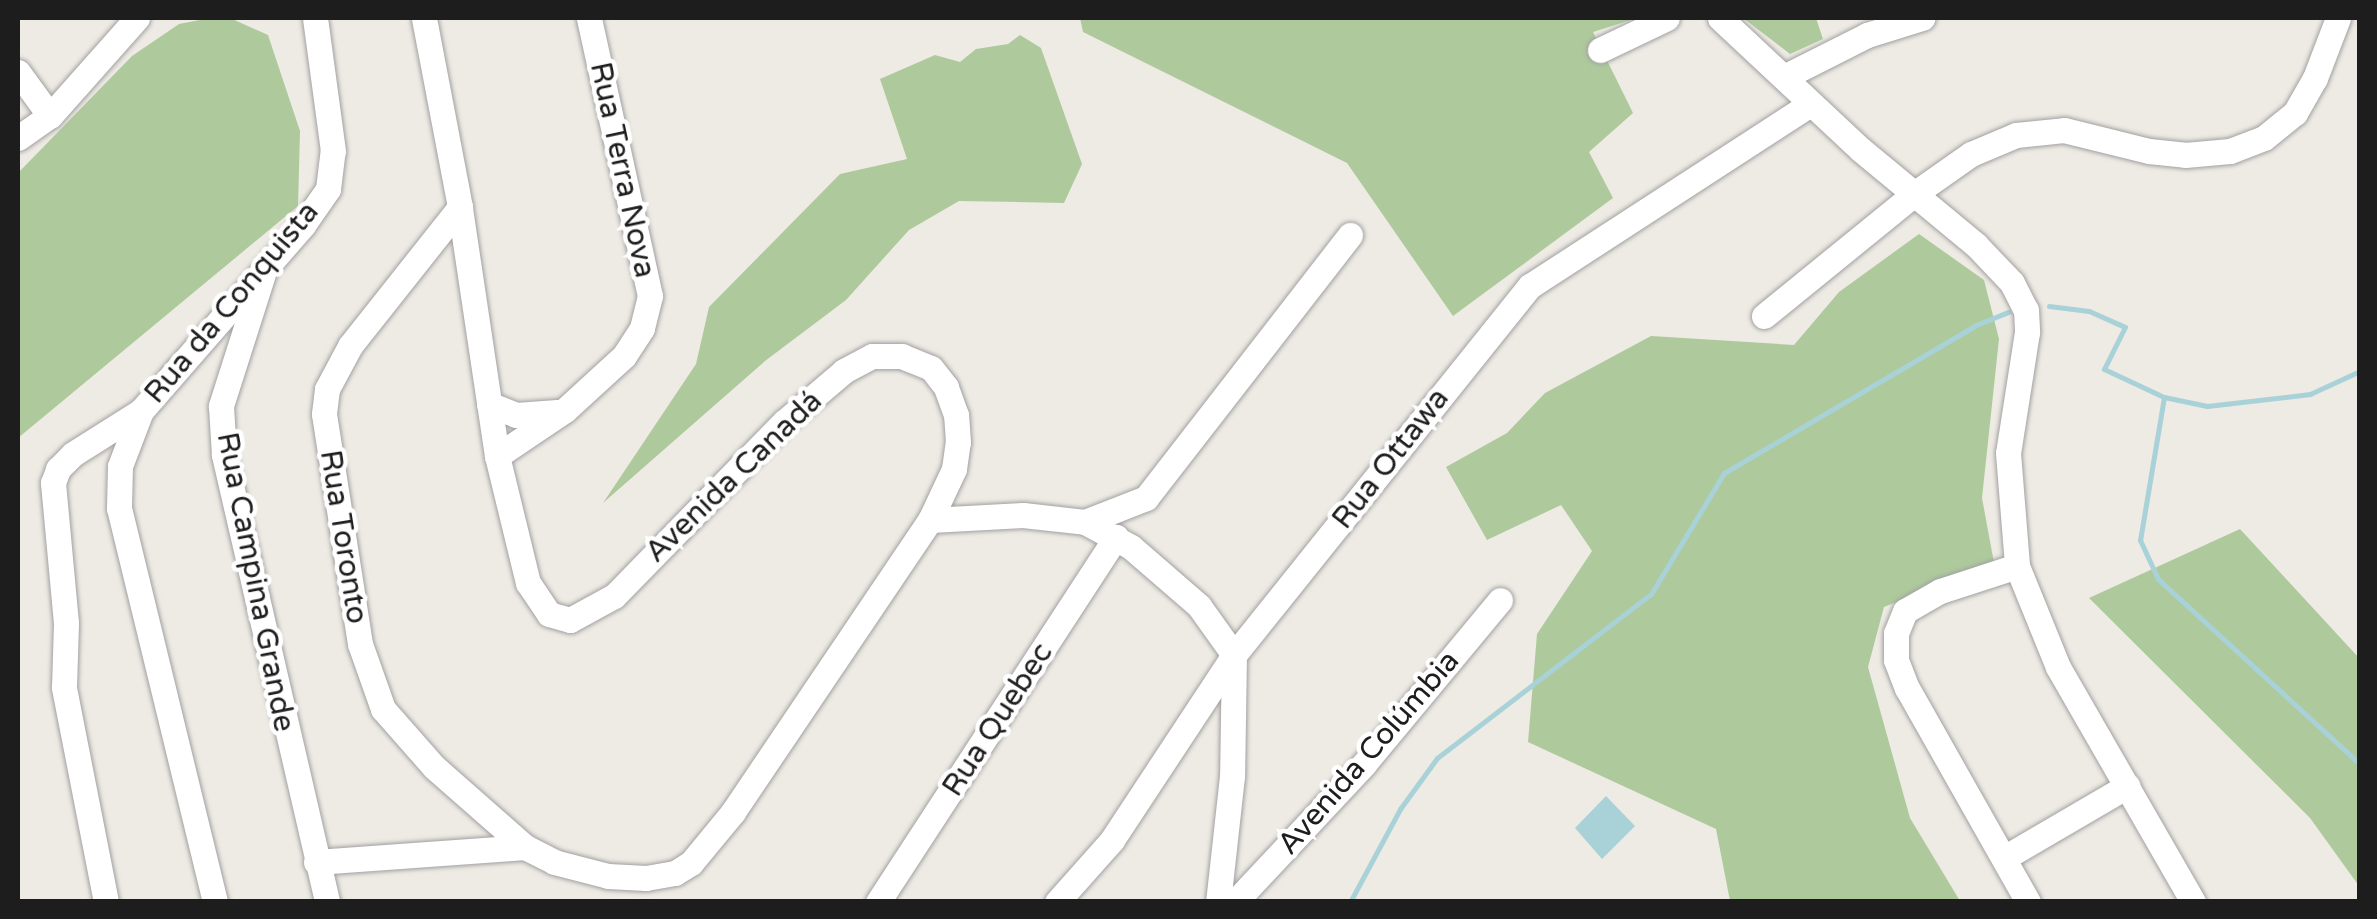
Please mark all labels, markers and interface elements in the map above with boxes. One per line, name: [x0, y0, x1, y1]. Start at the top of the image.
street label: Rua Terra Nova: [582, 59, 662, 281]
street label: Rua da Conquista: [137, 195, 327, 411]
street label: Rua Ottawa: [1325, 381, 1457, 537]
street label: Avenida Canadá: [638, 383, 830, 571]
street label: Rua Campina Grande: [208, 429, 302, 735]
street label: Rua Toronto: [311, 447, 375, 627]
street label: Rua Quebec: [935, 637, 1061, 803]
street label: Avenida Colúmbia: [1271, 644, 1467, 862]

